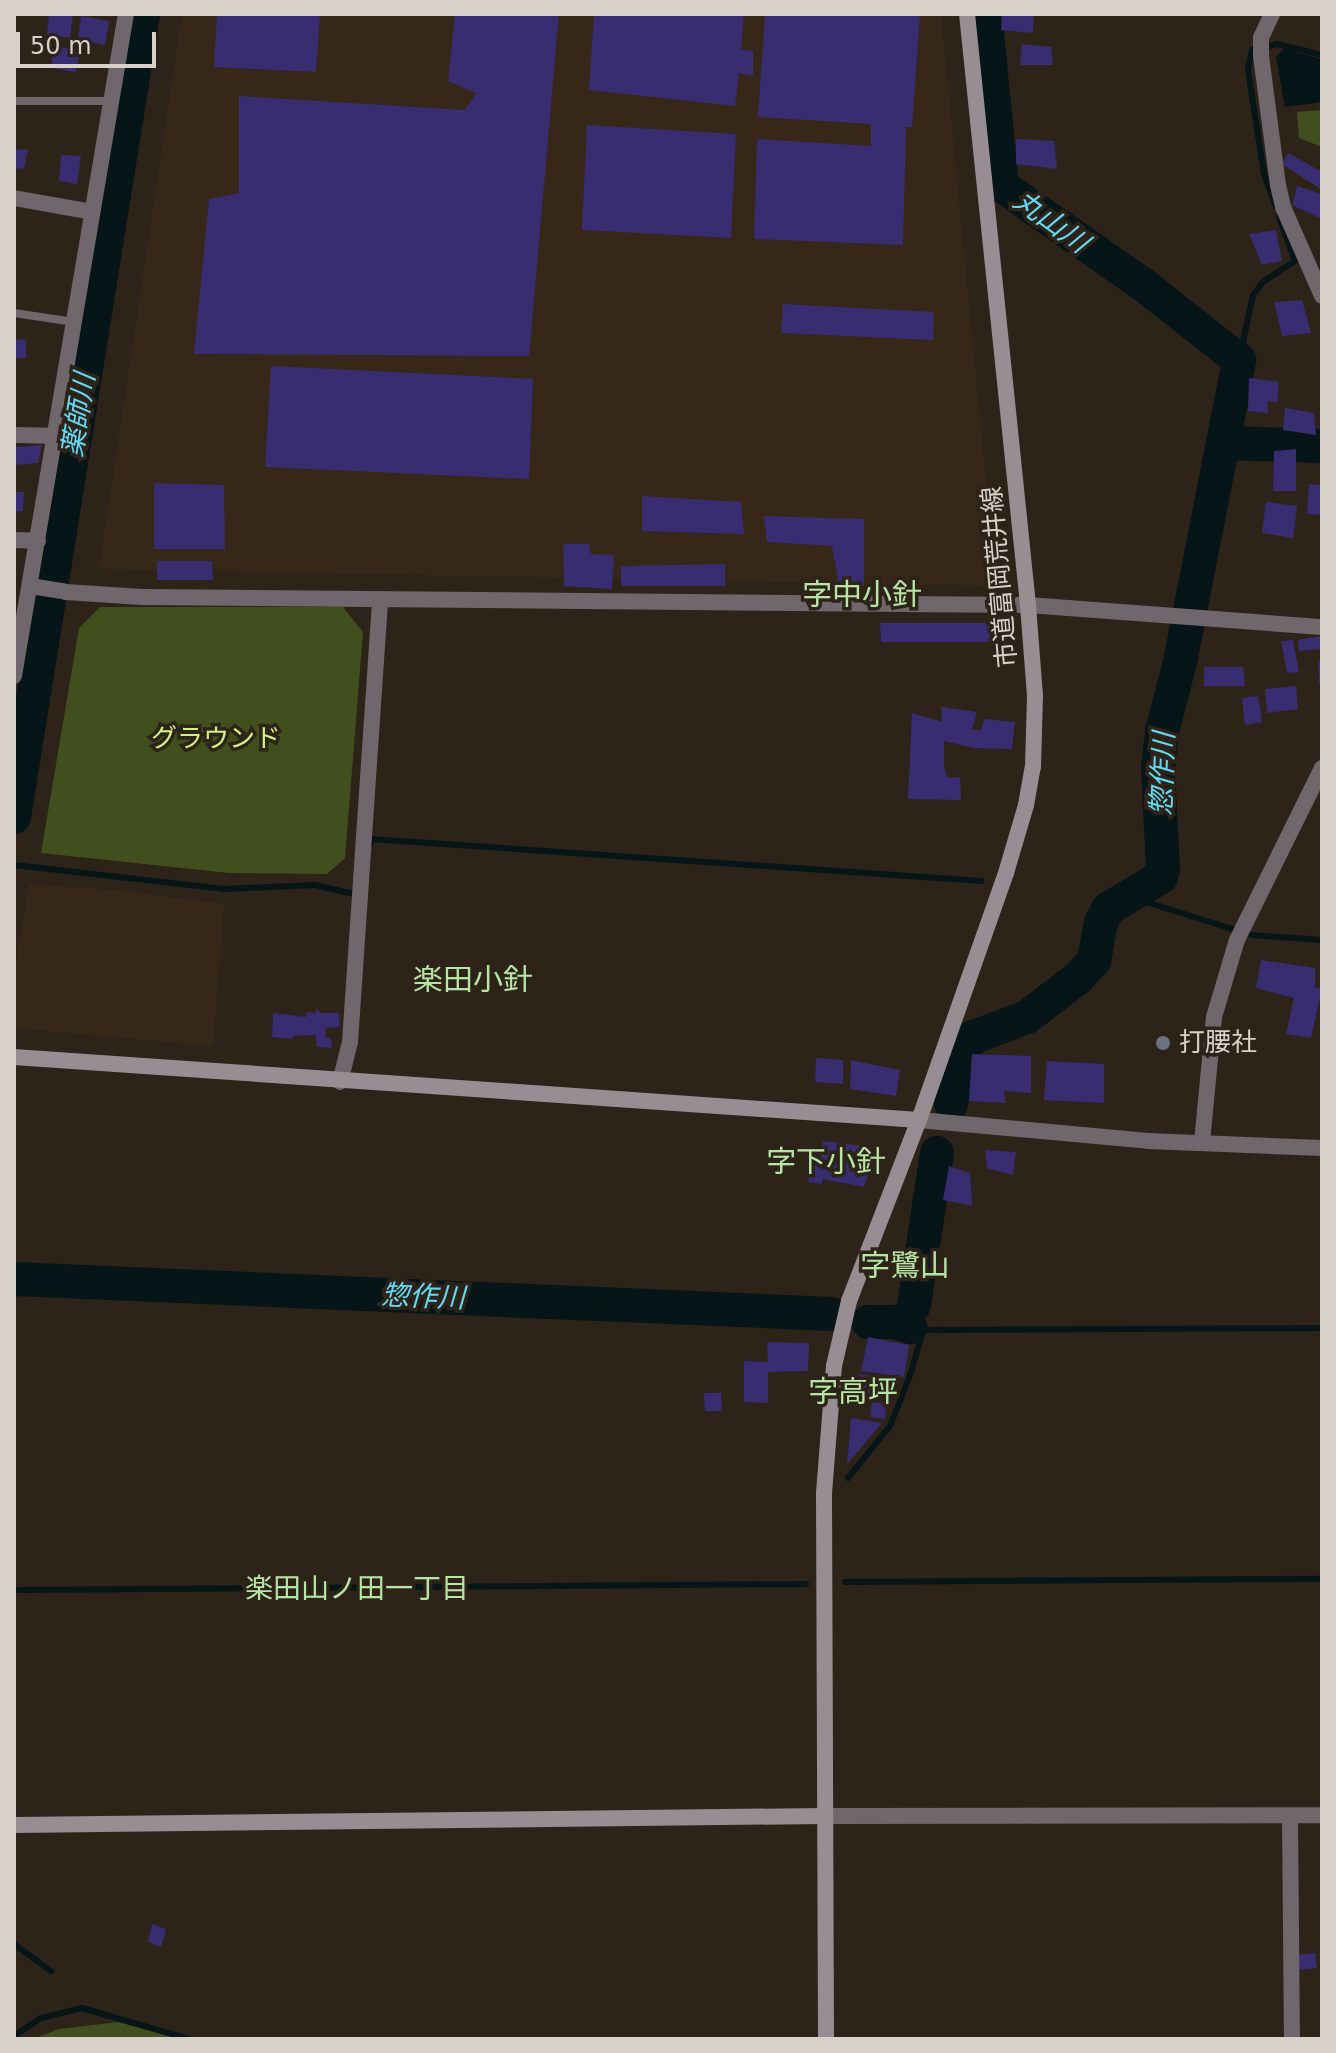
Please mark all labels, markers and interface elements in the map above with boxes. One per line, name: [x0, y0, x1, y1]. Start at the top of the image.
scale bar: [20, 16, 160, 66]
text: 50 m: [30, 32, 92, 60]
water label: 丸山川: [1007, 184, 1095, 260]
water label: 薬師川: [56, 371, 102, 459]
street label: 市道富岡荒井線: [977, 485, 1023, 669]
district label: 字中小針: [802, 577, 922, 613]
park label: グラウンド: [151, 723, 281, 755]
water label: 惣作川: [1145, 731, 1181, 817]
district label: 楽田小針: [413, 962, 533, 998]
place label: 打腰社: [1179, 1027, 1257, 1059]
marker: 打腰社: [1154, 1034, 1172, 1052]
district label: 字下小針: [766, 1144, 886, 1180]
district label: 字鷺山: [860, 1248, 950, 1284]
water label: 惣作川: [380, 1279, 466, 1315]
district label: 字高坪: [808, 1374, 898, 1410]
district label: 楽田山ノ田一丁目: [245, 1572, 469, 1606]

